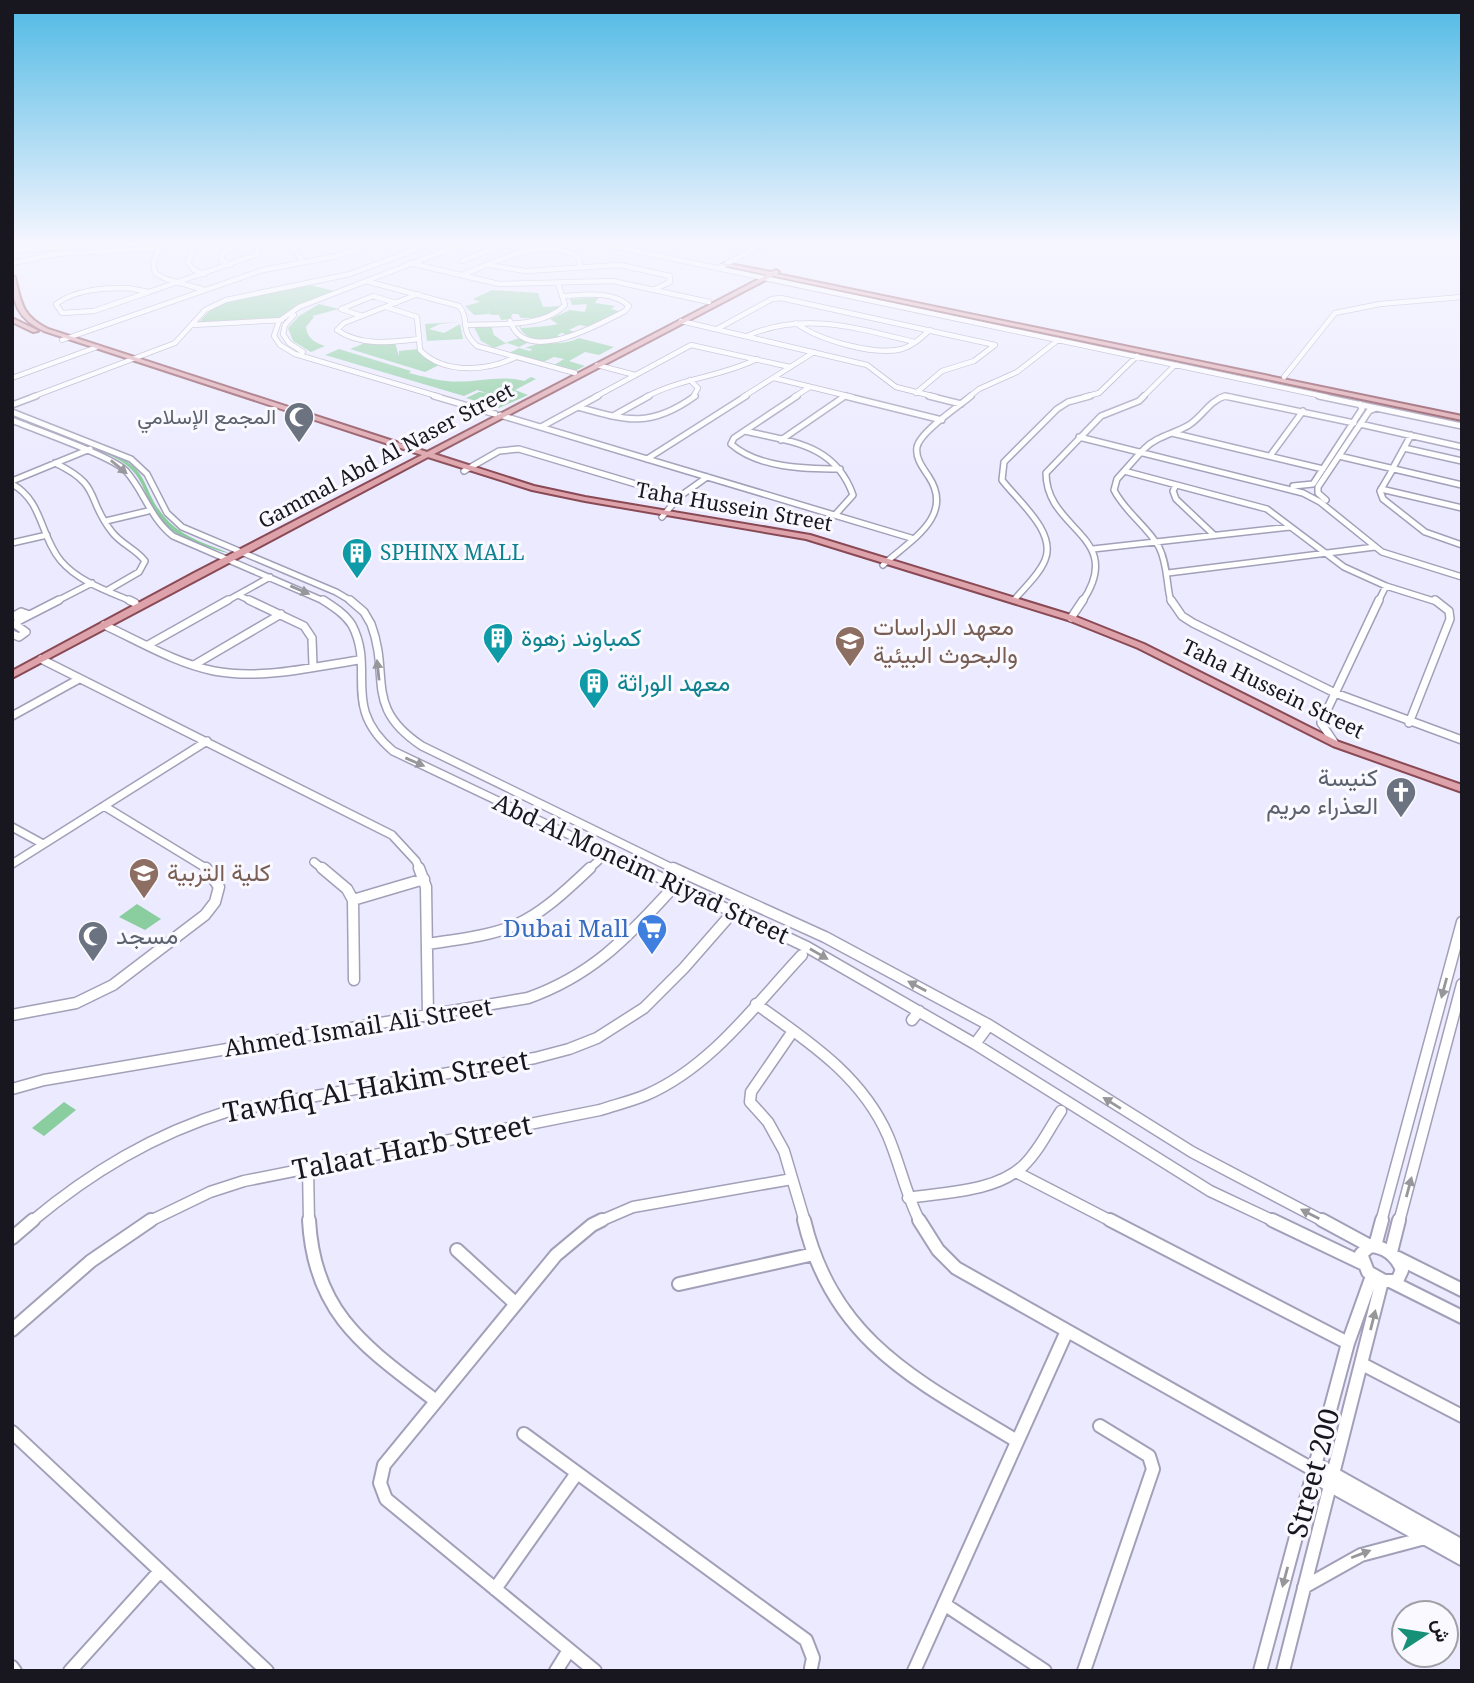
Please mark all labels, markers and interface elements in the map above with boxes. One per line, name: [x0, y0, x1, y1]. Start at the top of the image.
street label: Gammal Abd Al Naser Street: [253, 376, 518, 535]
mosque icon: المجمع الإسلامي: [282, 400, 316, 444]
place label: المجمع الإسلامي: [137, 402, 276, 434]
one-way arrow: [110, 459, 128, 474]
street label: Taha Hussein Street: [634, 475, 835, 537]
building icon: SPHINX MALL: [340, 536, 374, 580]
place label: SPHINX MALL: [380, 538, 524, 566]
one-way arrow: [289, 585, 310, 596]
place label: معهد الدراسات والبحوث البيئية: [873, 609, 1018, 670]
place label: كمباوند زهوة: [521, 620, 641, 653]
building icon: كمباوند زهوة: [481, 621, 515, 665]
school or university icon: معهد الدراسات والبحوث البيئية: [833, 624, 867, 668]
street label: Taha Hussein Street: [1178, 632, 1369, 744]
one-way arrow: [373, 659, 384, 681]
place label: معهد الوراثة: [617, 665, 730, 698]
building icon: معهد الوراثة: [577, 666, 611, 710]
one-way arrow: [404, 756, 425, 767]
place label: كنيسة العذراء مريم: [1266, 760, 1378, 822]
church icon: كنيسة العذراء مريم: [1384, 775, 1418, 819]
street label: Abd Al Moneim Riyad Street: [488, 784, 795, 951]
place label: كلية التربية: [167, 855, 271, 888]
school or university icon: كلية التربية: [127, 856, 161, 900]
place label: Dubai Mall: [503, 911, 630, 944]
supermarket icon: Dubai Mall: [635, 912, 669, 956]
place label: مسجد: [116, 918, 178, 951]
mosque icon: مسجد: [76, 919, 110, 963]
one-way arrow: [810, 948, 829, 960]
one-way arrow: [1438, 977, 1449, 999]
one-way arrow: [907, 980, 927, 992]
street label: Ahmed Ismail Ali Street: [221, 989, 494, 1064]
street label: Tawfiq Al Hakim Street: [220, 1039, 532, 1131]
one-way arrow: [1103, 1096, 1122, 1109]
street label: Talaat Harb Street: [289, 1104, 535, 1188]
one-way arrow: [1404, 1176, 1415, 1198]
one-way arrow: [1300, 1209, 1320, 1220]
one-way arrow: [1368, 1309, 1379, 1331]
street label: Street 200: [1277, 1404, 1348, 1542]
one-way arrow: [1350, 1549, 1371, 1560]
one-way arrow: [1280, 1567, 1290, 1588]
north arrow: [1390, 1599, 1460, 1669]
text: ش: [1427, 1617, 1457, 1644]

